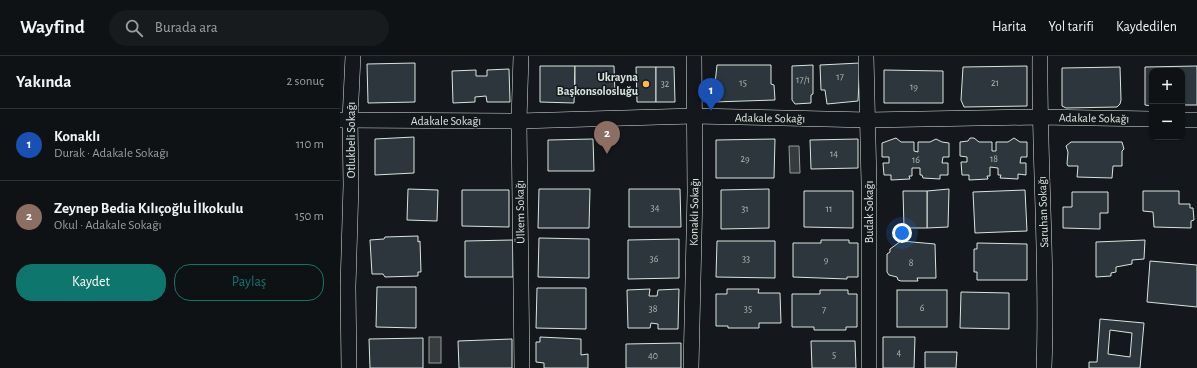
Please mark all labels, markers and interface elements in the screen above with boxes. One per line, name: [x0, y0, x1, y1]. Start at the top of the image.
search box: [109, 10, 389, 46]
icon: search: [123, 17, 145, 39]
text: Wayfind: [20, 18, 85, 37]
text: Burada ara: [155, 20, 218, 35]
text: Harita: [992, 20, 1026, 34]
text: Yol tarifi: [1048, 20, 1094, 34]
text: Kaydedilen: [1116, 20, 1177, 34]
map controls: [1149, 68, 1185, 140]
button: +: [1149, 68, 1185, 104]
place label: Ukrayna Başkonsolosluğu: [557, 71, 639, 97]
house number: 17: [836, 72, 844, 82]
text: Yakında: [16, 73, 72, 90]
text: 2 sonuç: [287, 75, 324, 88]
house number: 17/1: [796, 75, 810, 85]
pin: 1: [698, 78, 724, 111]
house number: 15: [739, 78, 747, 88]
house number: 21: [991, 78, 999, 88]
marker: Ukrayna Başkonsolosluğu: [641, 79, 651, 89]
house number: 32: [661, 79, 670, 89]
house number: 19: [910, 82, 918, 92]
street label: Otlukbeli Sokağı: [345, 102, 357, 178]
button: −: [1149, 104, 1185, 140]
street label: Adakale Sokağı: [735, 111, 805, 125]
street label: Adakale Sokağı: [1059, 111, 1129, 125]
street label: Adakale Sokağı: [411, 115, 481, 127]
pin: 2: [594, 121, 620, 154]
text: Konaklı: [54, 129, 100, 144]
text: 1: [27, 138, 31, 151]
text: 110 m: [296, 138, 324, 151]
text: Durak · Adakale Sokağı: [54, 147, 169, 160]
house number: 14: [830, 149, 838, 159]
house number: 29: [740, 154, 750, 164]
house number: 18: [990, 154, 998, 164]
house number: 16: [912, 155, 920, 165]
street label: Saruhan Sokağı: [1036, 176, 1050, 248]
street label: Konaklı Sokağı: [687, 178, 701, 246]
street label: Ülkem Sokağı: [512, 180, 527, 244]
street label: Budak Sokağı: [863, 181, 875, 243]
text: Zeynep Bedia Kılıçoğlu İlkokulu: [54, 201, 243, 216]
house number: 34: [651, 203, 660, 213]
house number: 31: [741, 204, 749, 214]
house number: 11: [826, 204, 832, 214]
text: 2: [26, 210, 32, 223]
text: 150 m: [295, 210, 324, 223]
text: Okul · Adakale Sokağı: [54, 219, 162, 232]
your location: [892, 223, 912, 243]
house number: 36: [650, 254, 659, 264]
house number: 33: [742, 254, 750, 264]
house number: 9: [824, 255, 829, 265]
house number: 8: [909, 258, 914, 268]
button: Kaydet: [16, 264, 166, 301]
button: Paylaş: [174, 264, 324, 301]
house number: 6: [920, 303, 925, 313]
house number: 38: [649, 304, 658, 314]
house number: 35: [744, 304, 752, 314]
house number: 7: [822, 305, 826, 315]
house number: 4: [897, 348, 902, 358]
house number: 5: [832, 350, 836, 360]
house number: 40: [648, 351, 658, 361]

